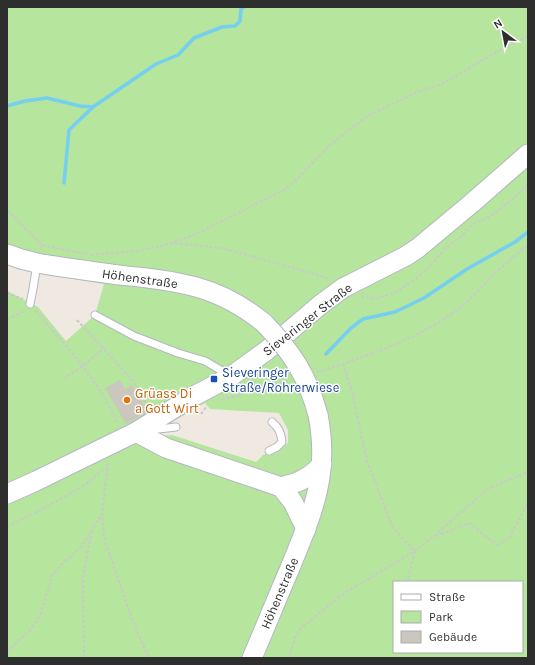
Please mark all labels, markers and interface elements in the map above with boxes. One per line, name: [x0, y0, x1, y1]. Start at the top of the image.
north arrow: [483, 12, 523, 52]
text: N: [491, 16, 505, 32]
street label: Höhenstraße: [101, 266, 179, 291]
street label: Sieveringer Straße: [260, 280, 355, 359]
place label: Sieveringer Straße/Rohrerwiese: [222, 365, 340, 395]
marker: Sieveringer Straße/Rohrerwiese: [209, 374, 219, 384]
place label: Grüass Di a Gott Wirt: [135, 386, 199, 416]
marker: Grüass Di a Gott Wirt: [122, 395, 132, 405]
street label: Höhenstraße: [258, 555, 301, 631]
legend: [393, 581, 523, 653]
text: Straße: [429, 590, 465, 604]
text: Park: [429, 610, 454, 624]
text: Gebäude: [429, 630, 477, 644]

